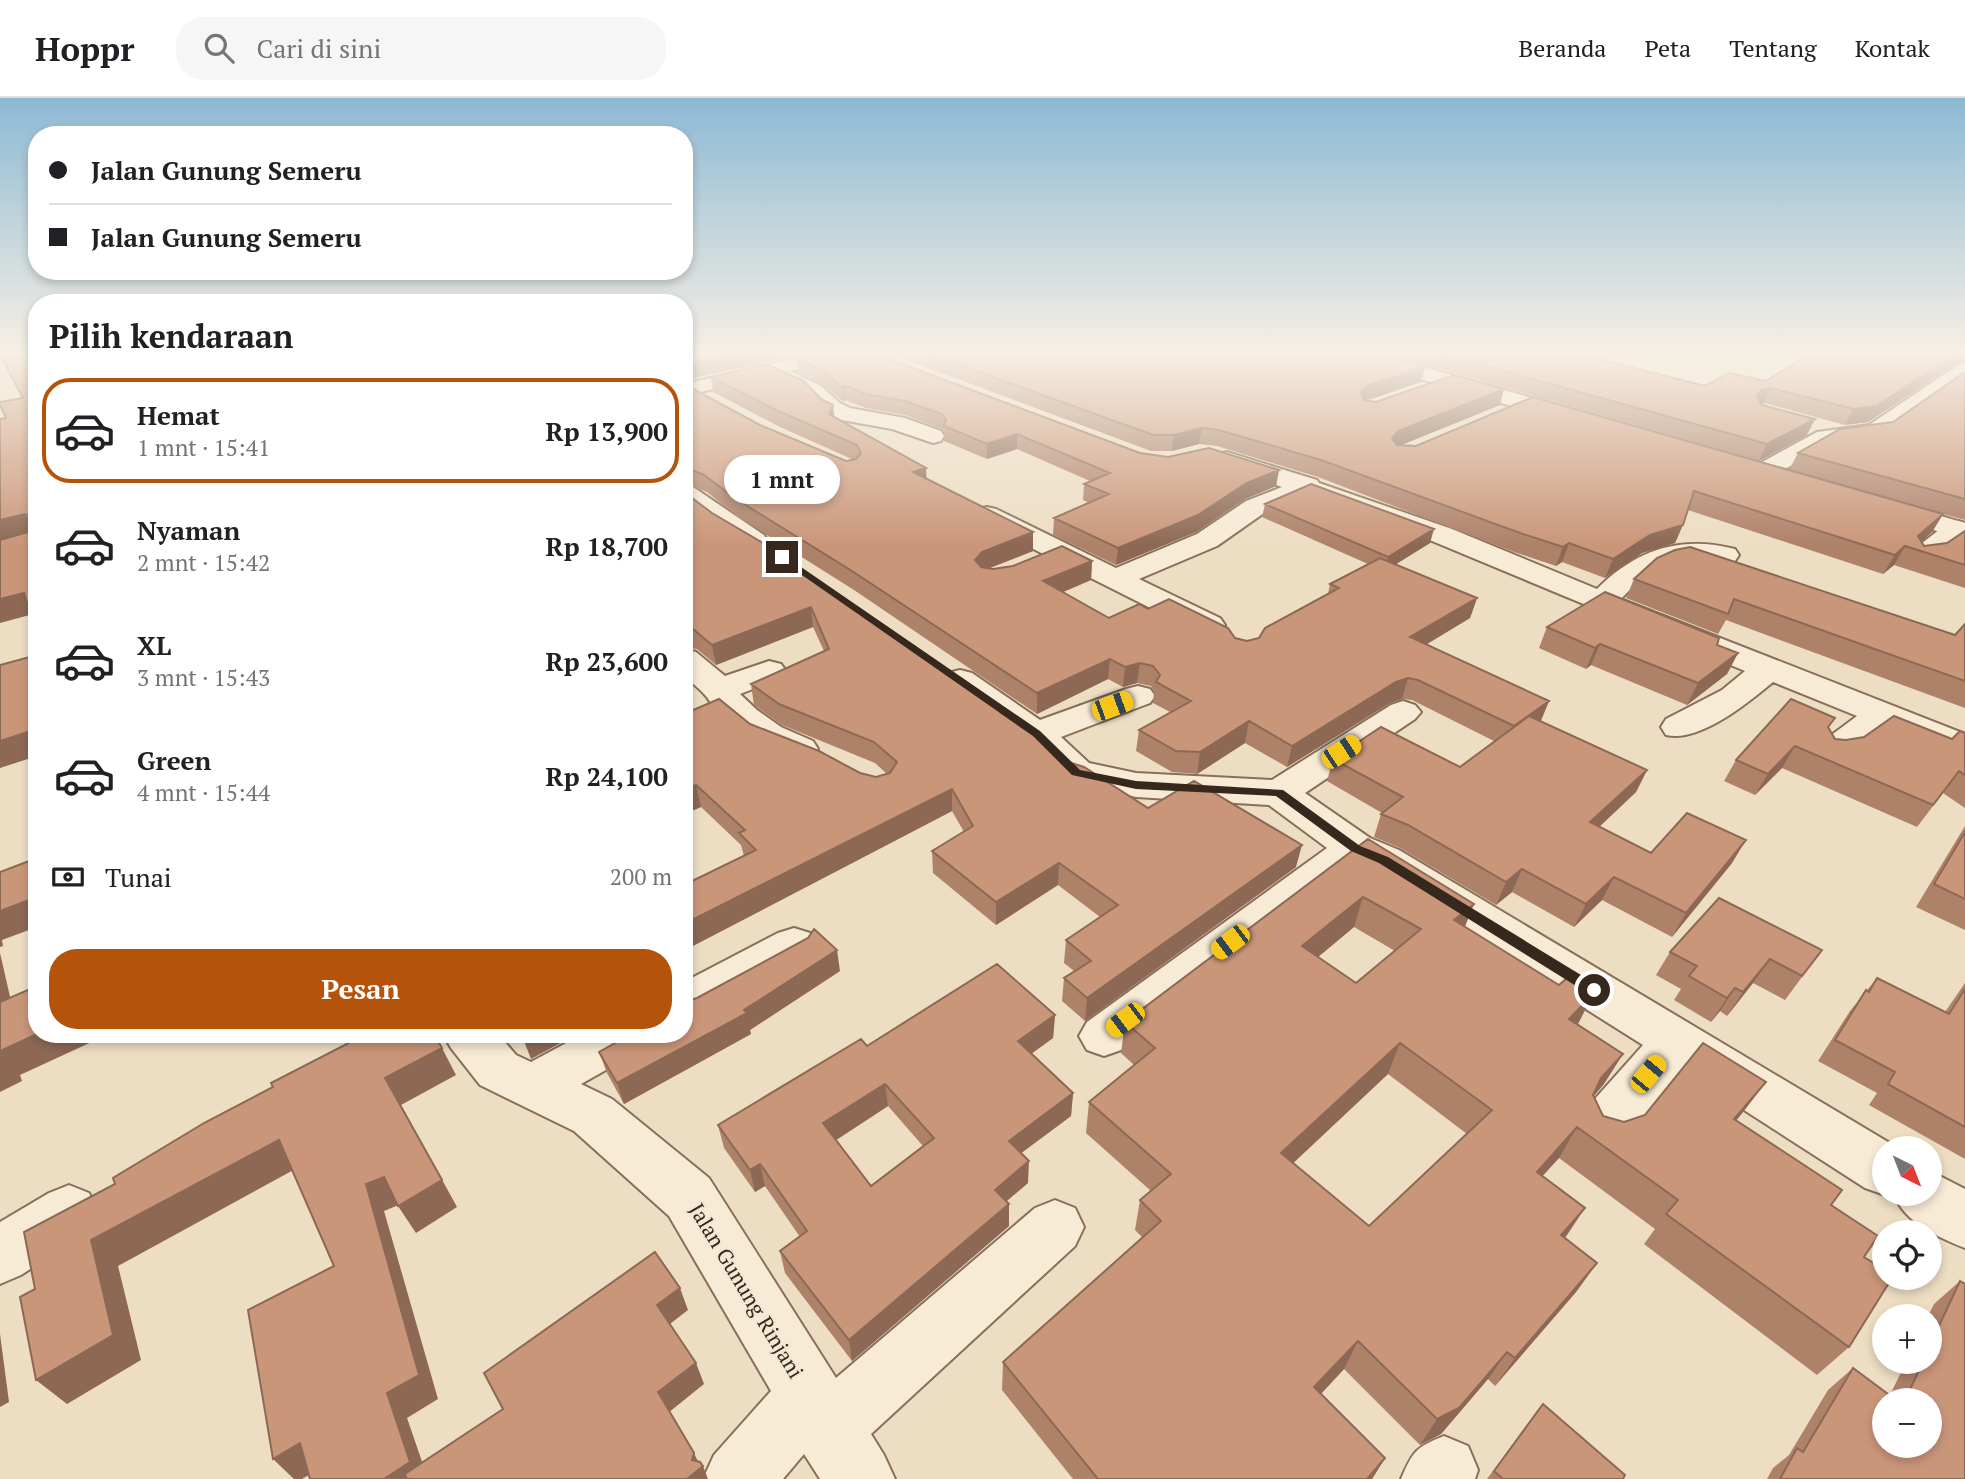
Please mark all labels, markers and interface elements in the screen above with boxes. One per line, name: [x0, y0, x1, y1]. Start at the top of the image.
search box: [176, 17, 666, 80]
text: Hoppr: [35, 27, 134, 70]
icon: search: [200, 29, 238, 67]
text: Cari di sini: [256, 31, 381, 65]
text: Beranda: [1519, 32, 1606, 64]
text: Peta: [1644, 32, 1691, 64]
text: Tentang: [1729, 32, 1817, 64]
text: Kontak: [1855, 32, 1930, 64]
text: Jalan Gunung Semeru: [91, 153, 362, 187]
text: Jalan Gunung Semeru: [91, 220, 362, 254]
text: Pilih kendaraan: [49, 315, 293, 357]
text: Hemat: [137, 398, 220, 432]
icon: car: [53, 399, 116, 462]
text: Rp 13,900: [546, 414, 668, 448]
text: 1 mnt · 15:41: [137, 432, 270, 463]
callout: 1 mnt: [724, 456, 840, 504]
text: 1 mnt: [750, 464, 814, 495]
text: Nyaman: [137, 513, 240, 547]
icon: car: [53, 514, 116, 577]
text: Rp 18,700: [546, 529, 668, 563]
route end: [766, 541, 798, 573]
text: 2 mnt · 15:42: [137, 547, 270, 578]
text: XL: [137, 628, 171, 662]
icon: car: [53, 629, 116, 692]
text: Rp 23,600: [546, 644, 668, 678]
text: 3 mnt · 15:43: [137, 662, 270, 693]
car: [1089, 689, 1136, 723]
car: [1318, 732, 1365, 772]
text: Green: [137, 743, 211, 777]
icon: car: [53, 744, 116, 807]
text: Rp 24,100: [546, 759, 668, 793]
text: 4 mnt · 15:44: [137, 777, 270, 808]
icon: cash: [49, 858, 87, 896]
text: Tunai: [105, 860, 172, 894]
text: 200 m: [610, 861, 672, 892]
car: [1207, 921, 1254, 963]
button: Pesan: [49, 949, 672, 1029]
route start: [1578, 974, 1610, 1006]
car: [1102, 999, 1149, 1041]
car: [1627, 1051, 1670, 1097]
north arrow: [1872, 1136, 1942, 1206]
map controls: [1872, 1136, 1942, 1458]
street label: Jalan Gunung Rinjani: [683, 1198, 810, 1383]
button: locate: [1872, 1220, 1942, 1290]
button: +: [1872, 1304, 1942, 1374]
button: −: [1872, 1388, 1942, 1458]

